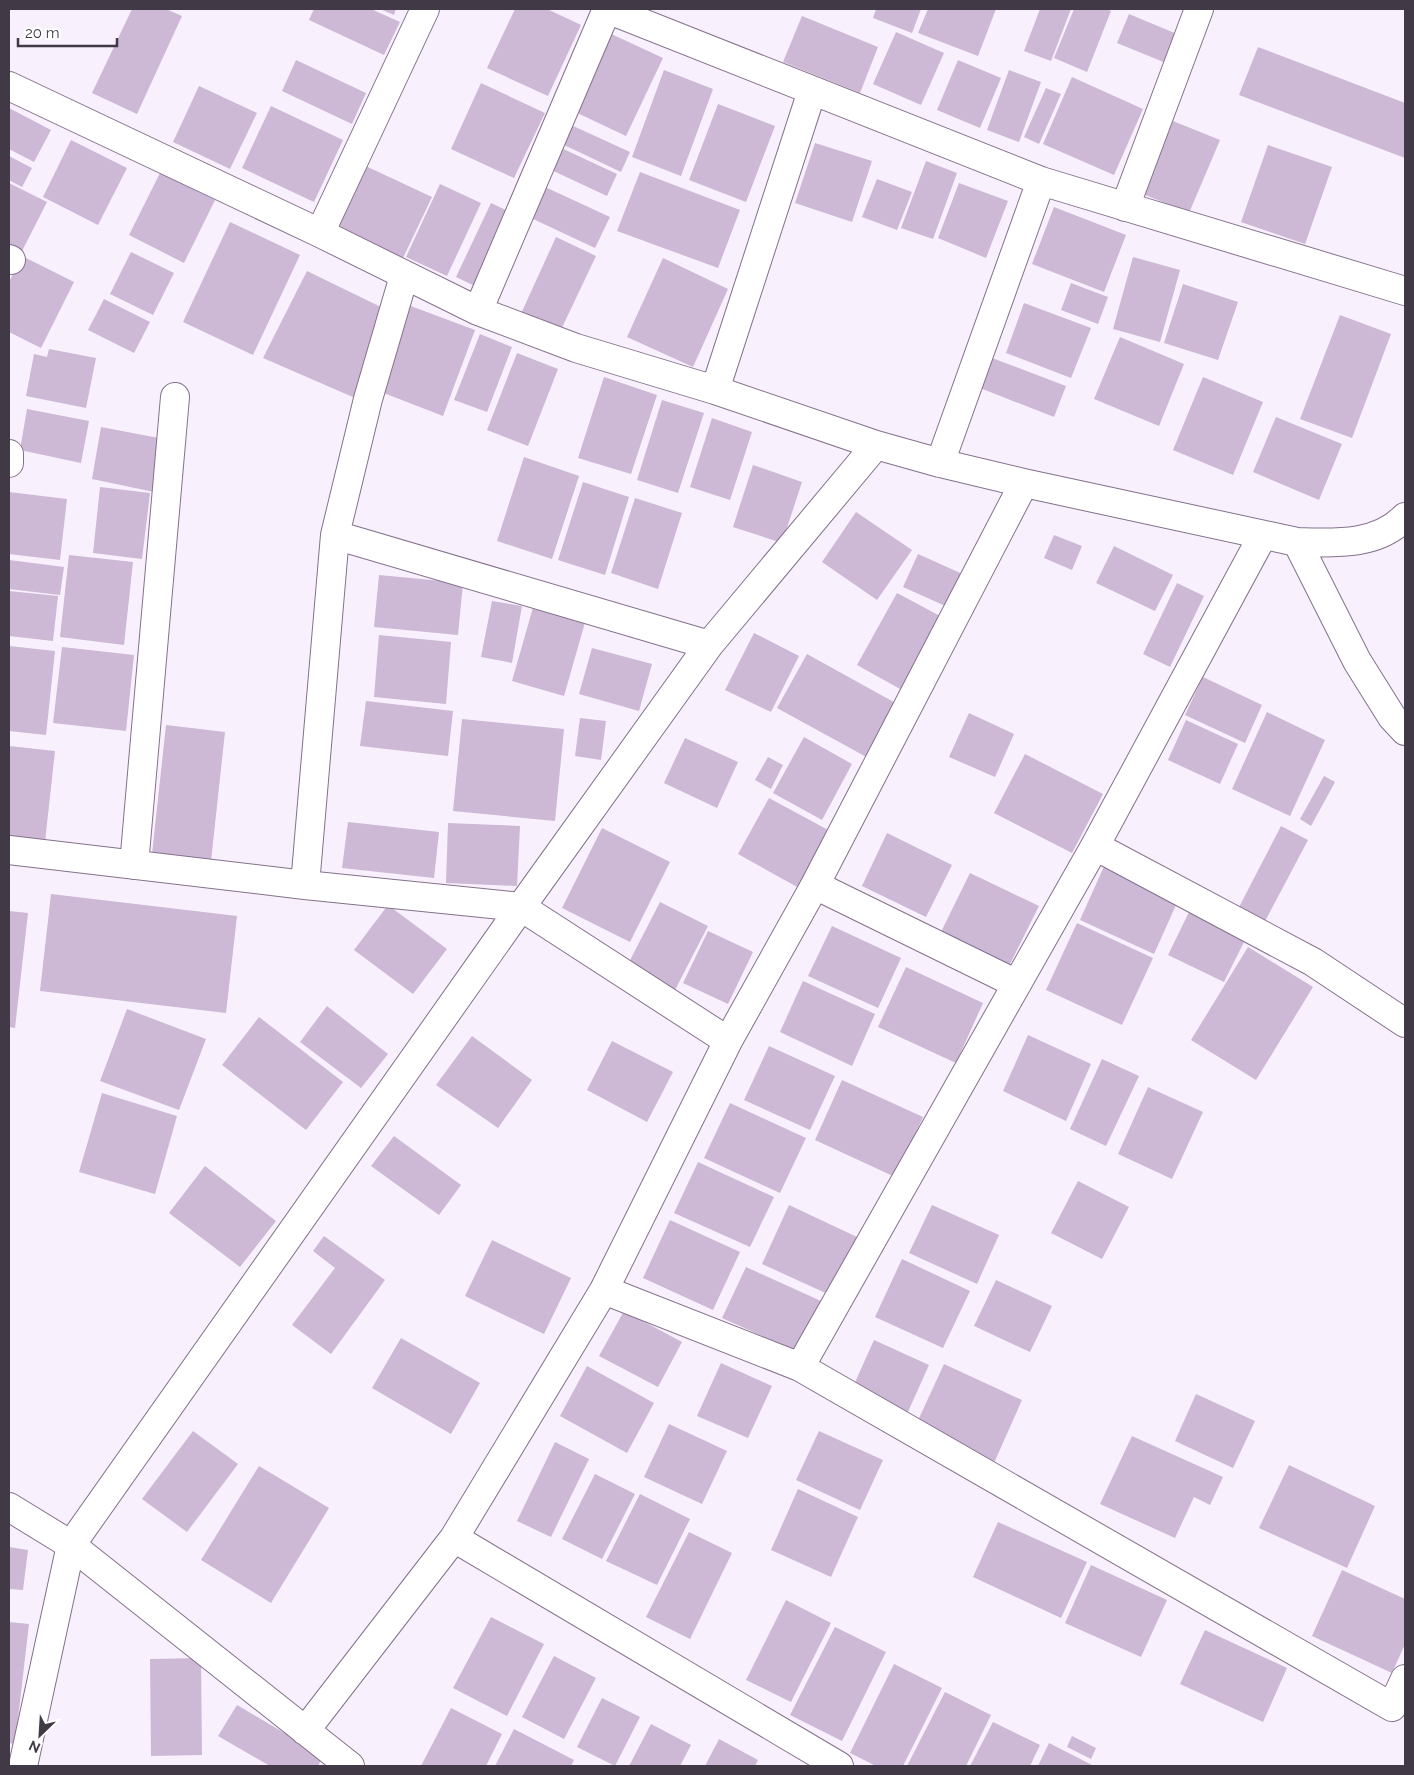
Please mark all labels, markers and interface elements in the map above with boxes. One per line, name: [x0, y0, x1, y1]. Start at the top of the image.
scale bar: [18, 15, 116, 47]
text: 20 m: [25, 24, 60, 42]
north arrow: [15, 1710, 65, 1760]
text: N: [26, 1737, 43, 1756]

